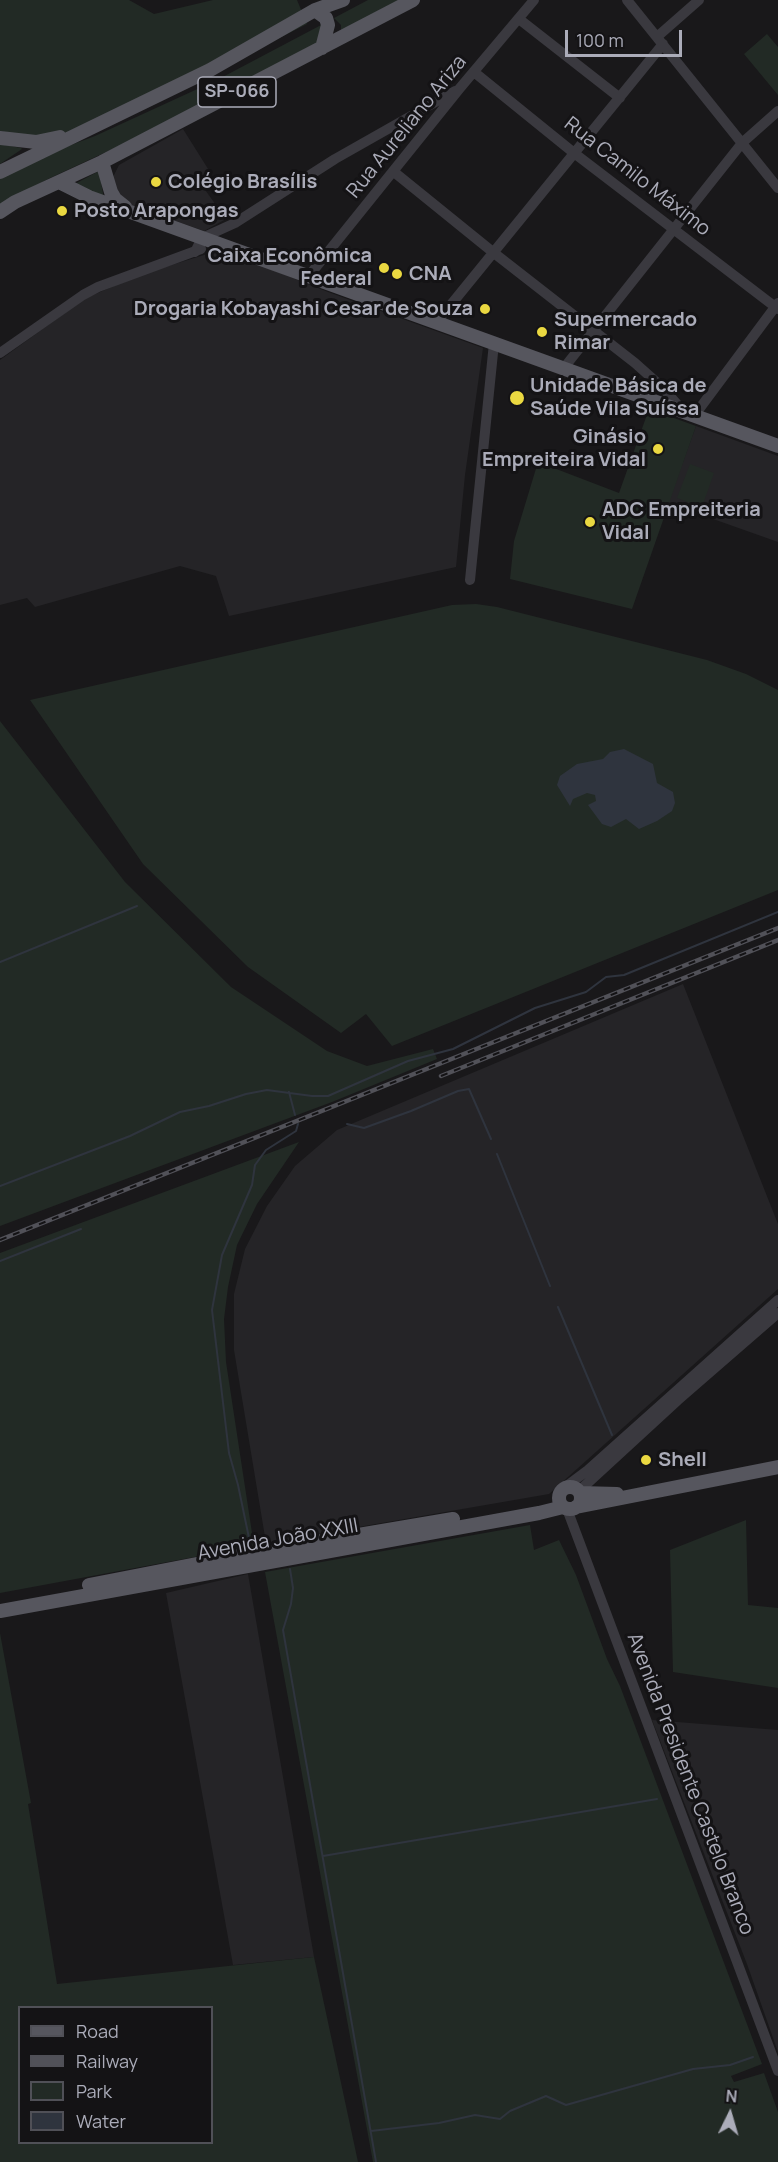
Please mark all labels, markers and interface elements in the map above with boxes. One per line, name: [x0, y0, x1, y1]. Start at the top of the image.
scale bar: [568, 18, 685, 56]
text: 100 m: [576, 28, 624, 52]
street label: Rua Aureliano Ariza: [342, 51, 472, 203]
road number: SP-066: [198, 77, 276, 107]
street label: Rua Camilo Máximo: [559, 112, 715, 242]
place label: Colégio Brasílis: [168, 170, 317, 194]
marker: Colégio Brasílis: [149, 175, 163, 189]
place label: Posto Arapongas: [74, 199, 239, 223]
marker: Posto Arapongas: [55, 204, 69, 218]
place label: Caixa Econômica Federal: [207, 244, 372, 291]
marker: Caixa Econômica Federal: [377, 261, 391, 275]
place label: CNA: [409, 262, 452, 286]
marker: CNA: [390, 267, 404, 281]
place label: Drogaria Kobayashi Cesar de Souza: [134, 297, 473, 321]
marker: Drogaria Kobayashi Cesar de Souza: [478, 302, 492, 316]
place label: Supermercado Rimar: [554, 308, 697, 355]
marker: Supermercado Rimar: [535, 325, 549, 339]
place label: Unidade Básica de Saúde Vila Suíssa: [530, 374, 707, 421]
marker: Unidade Básica de Saúde Vila Suíssa: [508, 389, 526, 407]
place label: Ginásio Empreiteira Vidal: [482, 425, 646, 472]
marker: Ginásio Empreiteira Vidal: [651, 442, 665, 456]
place label: ADC Empreiteria Vidal: [602, 498, 761, 545]
marker: ADC Empreiteria Vidal: [583, 515, 597, 529]
place label: Shell: [658, 1448, 707, 1472]
marker: Shell: [639, 1453, 653, 1467]
street label: Avenida João XXIII: [196, 1514, 360, 1566]
street label: Avenida Presidente Castelo Branco: [621, 1630, 759, 1938]
legend: [18, 2006, 213, 2144]
text: Road: [76, 2019, 119, 2043]
text: Railway: [76, 2049, 138, 2073]
text: Park: [76, 2079, 112, 2103]
north arrow: [700, 2084, 760, 2144]
text: N: [725, 2085, 738, 2108]
text: Water: [76, 2109, 126, 2133]

